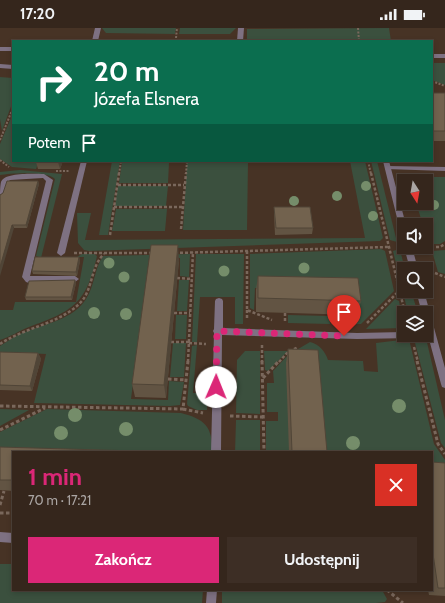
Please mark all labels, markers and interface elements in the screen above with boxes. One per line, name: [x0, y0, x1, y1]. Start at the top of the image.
text: 17:20: [20, 5, 55, 23]
text: 20 m: [94, 54, 159, 88]
icon: right: [28, 56, 80, 108]
text: Józefa Elsnera: [94, 88, 199, 110]
icon: arrive: [78, 132, 100, 154]
text: Potem: [28, 134, 70, 152]
north arrow: [397, 174, 433, 210]
map controls: [397, 174, 433, 342]
button: sound: [397, 218, 433, 254]
button: search: [397, 262, 433, 298]
pin: [327, 295, 361, 336]
icon: arrive: [333, 301, 355, 323]
button: layers: [397, 306, 433, 342]
position arrow: [195, 366, 237, 408]
text: 1 min: [28, 462, 82, 491]
button: close: [375, 464, 417, 506]
text: 70 m · 17:21: [28, 492, 91, 508]
button: Zakończ: [28, 537, 219, 583]
button: Udostępnij: [227, 537, 417, 583]

